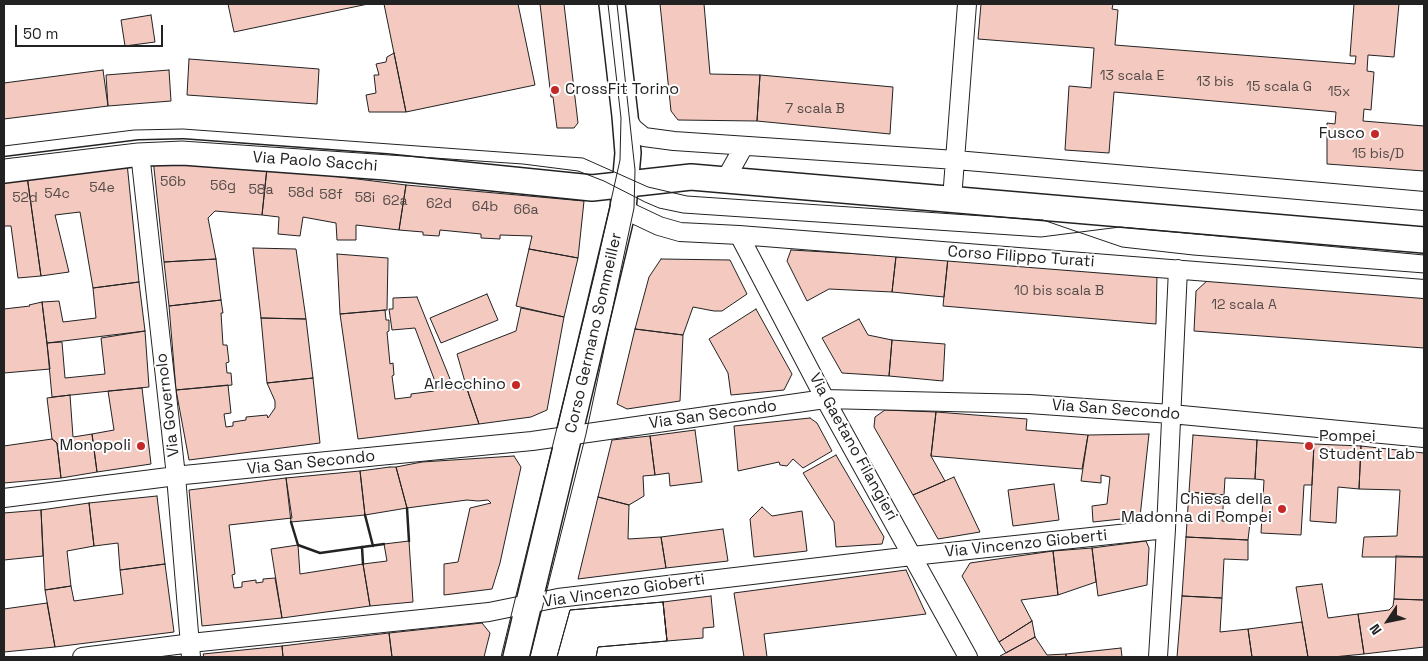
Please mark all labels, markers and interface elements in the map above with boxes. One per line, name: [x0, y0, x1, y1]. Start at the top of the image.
scale bar: [18, 15, 165, 47]
text: 50 m: [23, 24, 58, 43]
house number: 13 scala E: [1100, 68, 1164, 84]
house number: 13 bis: [1196, 74, 1234, 90]
house number: 15 scala G: [1246, 79, 1312, 95]
place label: CrossFit Torino: [565, 80, 679, 100]
marker: CrossFit Torino: [549, 84, 561, 96]
house number: 15x: [1328, 84, 1350, 100]
house number: 7 scala B: [785, 101, 845, 117]
place label: Fusco: [1319, 124, 1365, 144]
marker: Fusco: [1369, 128, 1381, 140]
house number: 15 bis/D: [1352, 146, 1404, 162]
street label: Via Paolo Sacchi: [252, 148, 378, 176]
house number: 56b: [160, 174, 186, 190]
house number: 56g: [210, 178, 236, 194]
house number: 54e: [89, 180, 115, 196]
house number: 58a: [248, 182, 274, 198]
house number: 58d: [288, 185, 314, 201]
house number: 54c: [44, 186, 70, 202]
house number: 58f: [319, 187, 343, 203]
house number: 52d: [12, 190, 38, 206]
house number: 58i: [355, 190, 375, 206]
house number: 62a: [382, 193, 408, 209]
house number: 62d: [426, 196, 452, 212]
house number: 64b: [472, 199, 498, 215]
house number: 66a: [513, 202, 539, 218]
street label: Corso Germano Sommeiller: [562, 231, 626, 435]
street label: Corso Filippo Turati: [947, 242, 1095, 272]
house number: 10 bis scala B: [1014, 283, 1104, 299]
house number: 12 scala A: [1211, 297, 1277, 313]
street label: Via Governolo: [152, 352, 184, 458]
street label: Via Gaetano Filangieri: [805, 370, 901, 524]
place label: Arlecchino: [424, 375, 506, 395]
marker: Arlecchino: [510, 379, 522, 391]
street label: Via San Secondo: [1051, 396, 1181, 424]
street label: Via San Secondo: [648, 397, 778, 433]
place label: Pompei Student Lab: [1319, 427, 1415, 465]
place label: Monopoli: [60, 436, 131, 456]
marker: Monopoli: [135, 440, 147, 452]
marker: Pompei Student Lab: [1303, 440, 1315, 452]
street label: Via San Secondo: [246, 447, 376, 479]
place label: Chiesa della Madonna di Pompei: [1121, 490, 1272, 528]
marker: Chiesa della Madonna di Pompei: [1276, 503, 1288, 515]
street label: Via Vincenzo Gioberti: [944, 526, 1108, 562]
street label: Via Vincenzo Gioberti: [542, 570, 706, 612]
north arrow: [1363, 596, 1413, 646]
text: N: [1365, 620, 1386, 638]

